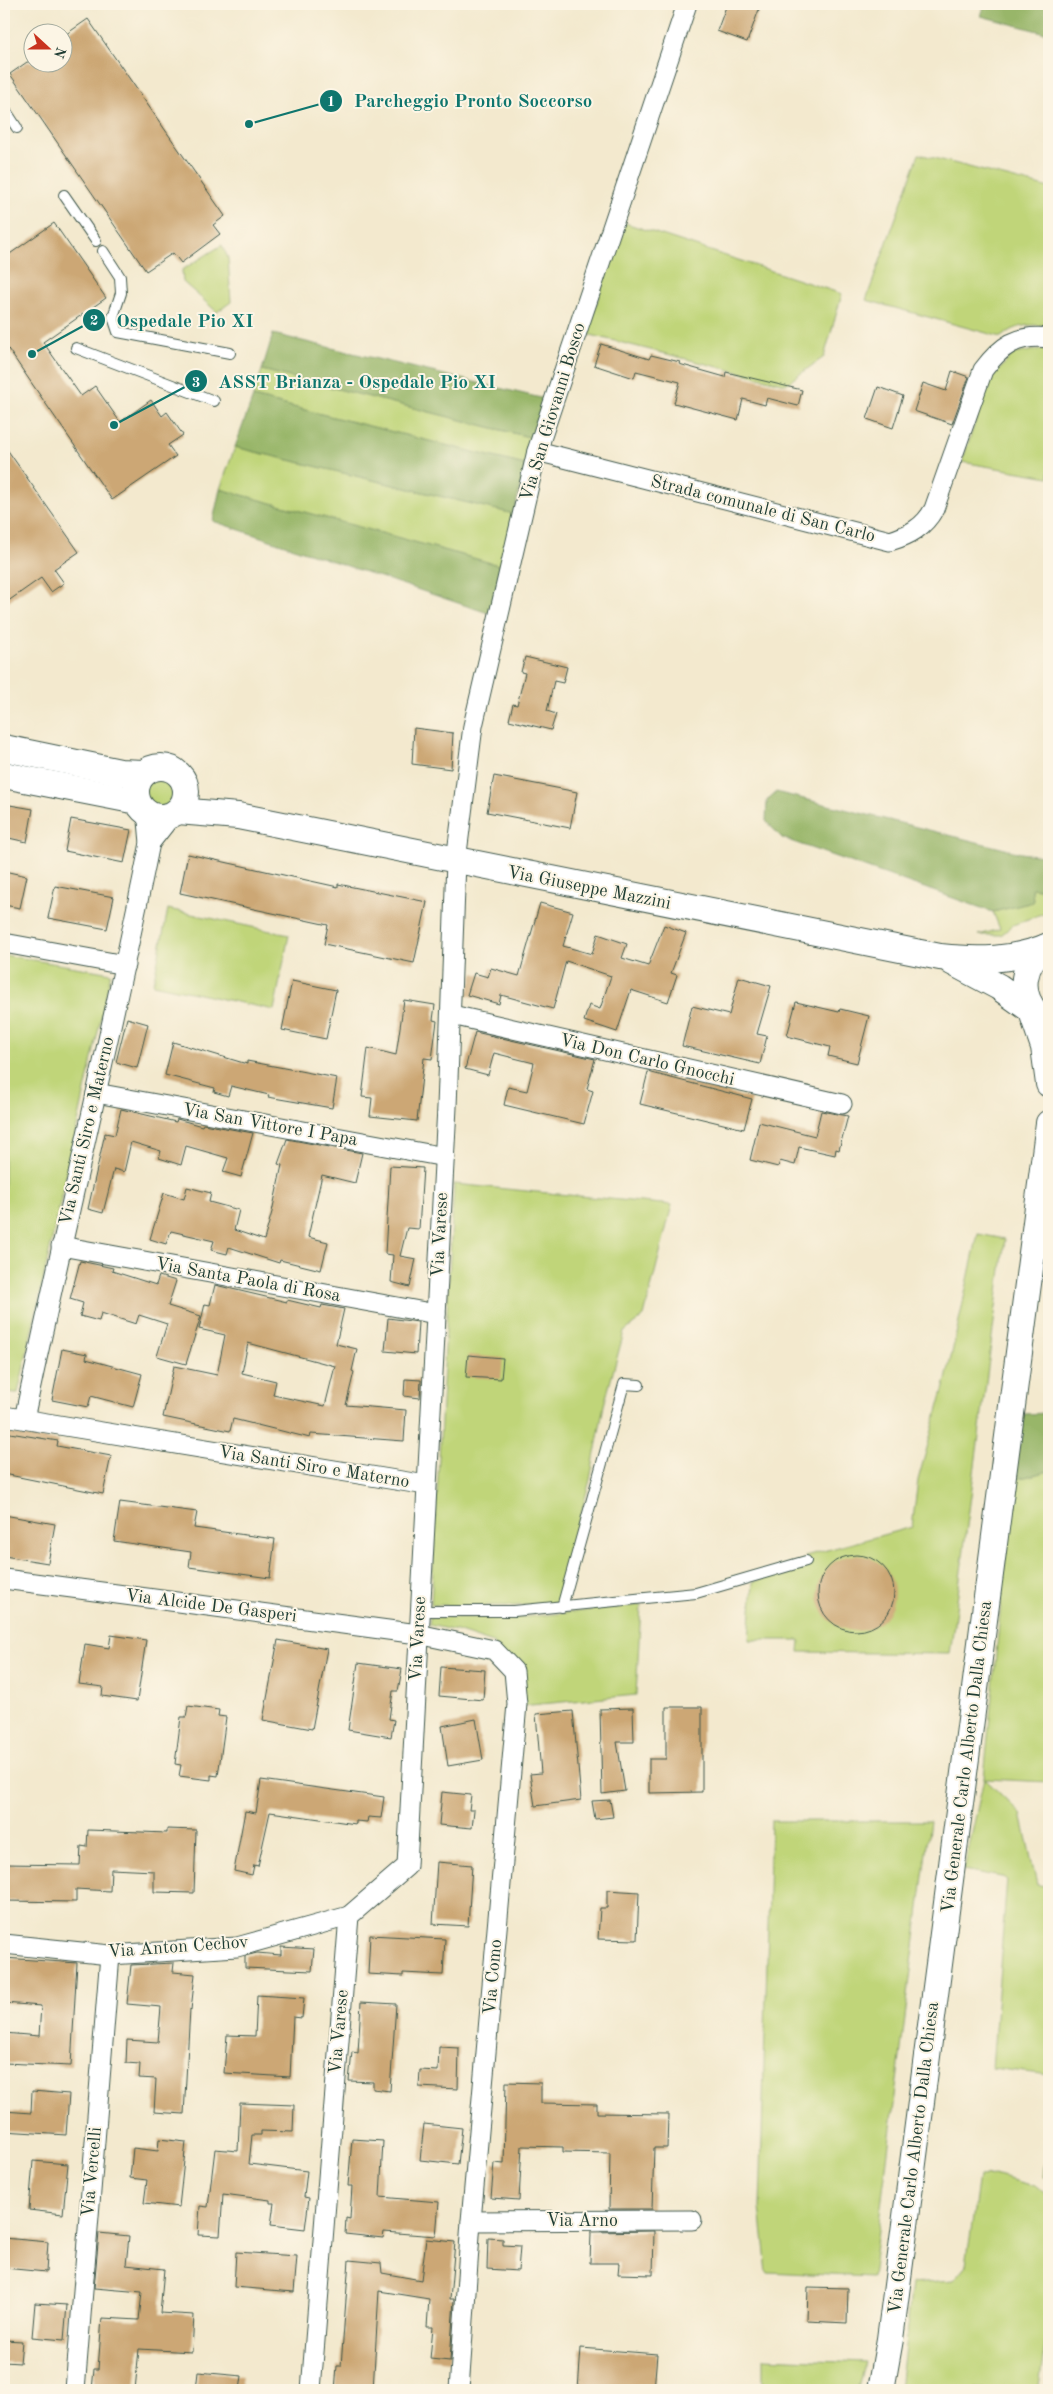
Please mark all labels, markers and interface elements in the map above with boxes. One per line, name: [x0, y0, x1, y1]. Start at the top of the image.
north arrow: [22, 22, 72, 72]
text: N: [51, 45, 68, 60]
callout: Parcheggio Pronto Soccorso: [319, 84, 603, 118]
text: Parcheggio Pronto Soccorso: [354, 93, 592, 112]
text: 1: [327, 95, 335, 110]
callout: Ospedale Pio XI: [82, 303, 264, 337]
text: Ospedale Pio XI: [116, 313, 254, 332]
text: 2: [90, 314, 98, 329]
street label: Via San Giovanni Bosco: [517, 320, 589, 503]
callout: ASST Brianza - Ospedale Pio XI: [183, 364, 506, 398]
text: ASST Brianza - Ospedale Pio XI: [218, 374, 496, 393]
text: 3: [192, 376, 200, 391]
street label: Strada comunale di San Carlo: [649, 472, 877, 546]
street label: Via Giuseppe Mazzini: [505, 863, 673, 913]
street label: Via Don Carlo Gnocchi: [558, 1031, 736, 1089]
street label: Via Santi Siro e Materno: [57, 1035, 118, 1227]
street label: Via San Vittore I Papa: [181, 1101, 359, 1149]
street label: Via Varese: [429, 1192, 451, 1278]
street label: Via Santa Paola di Rosa: [154, 1255, 342, 1305]
street label: Via Santi Siro e Materno: [217, 1443, 411, 1491]
street label: Via Alcide De Gasperi: [124, 1587, 298, 1625]
street label: Via Varese: [407, 1596, 429, 1682]
street label: Via Generale Carlo Alberto Dalla Chiesa: [939, 1600, 995, 1914]
street label: Via Anton Cechov: [107, 1933, 249, 1961]
street label: Via Como: [481, 1938, 505, 2016]
street label: Via Varese: [326, 1989, 352, 2075]
street label: Via Generale Carlo Alberto Dalla Chiesa: [886, 2001, 942, 2315]
street label: Via Vercelli: [79, 2126, 105, 2218]
street label: Via Arno: [546, 2212, 618, 2230]

